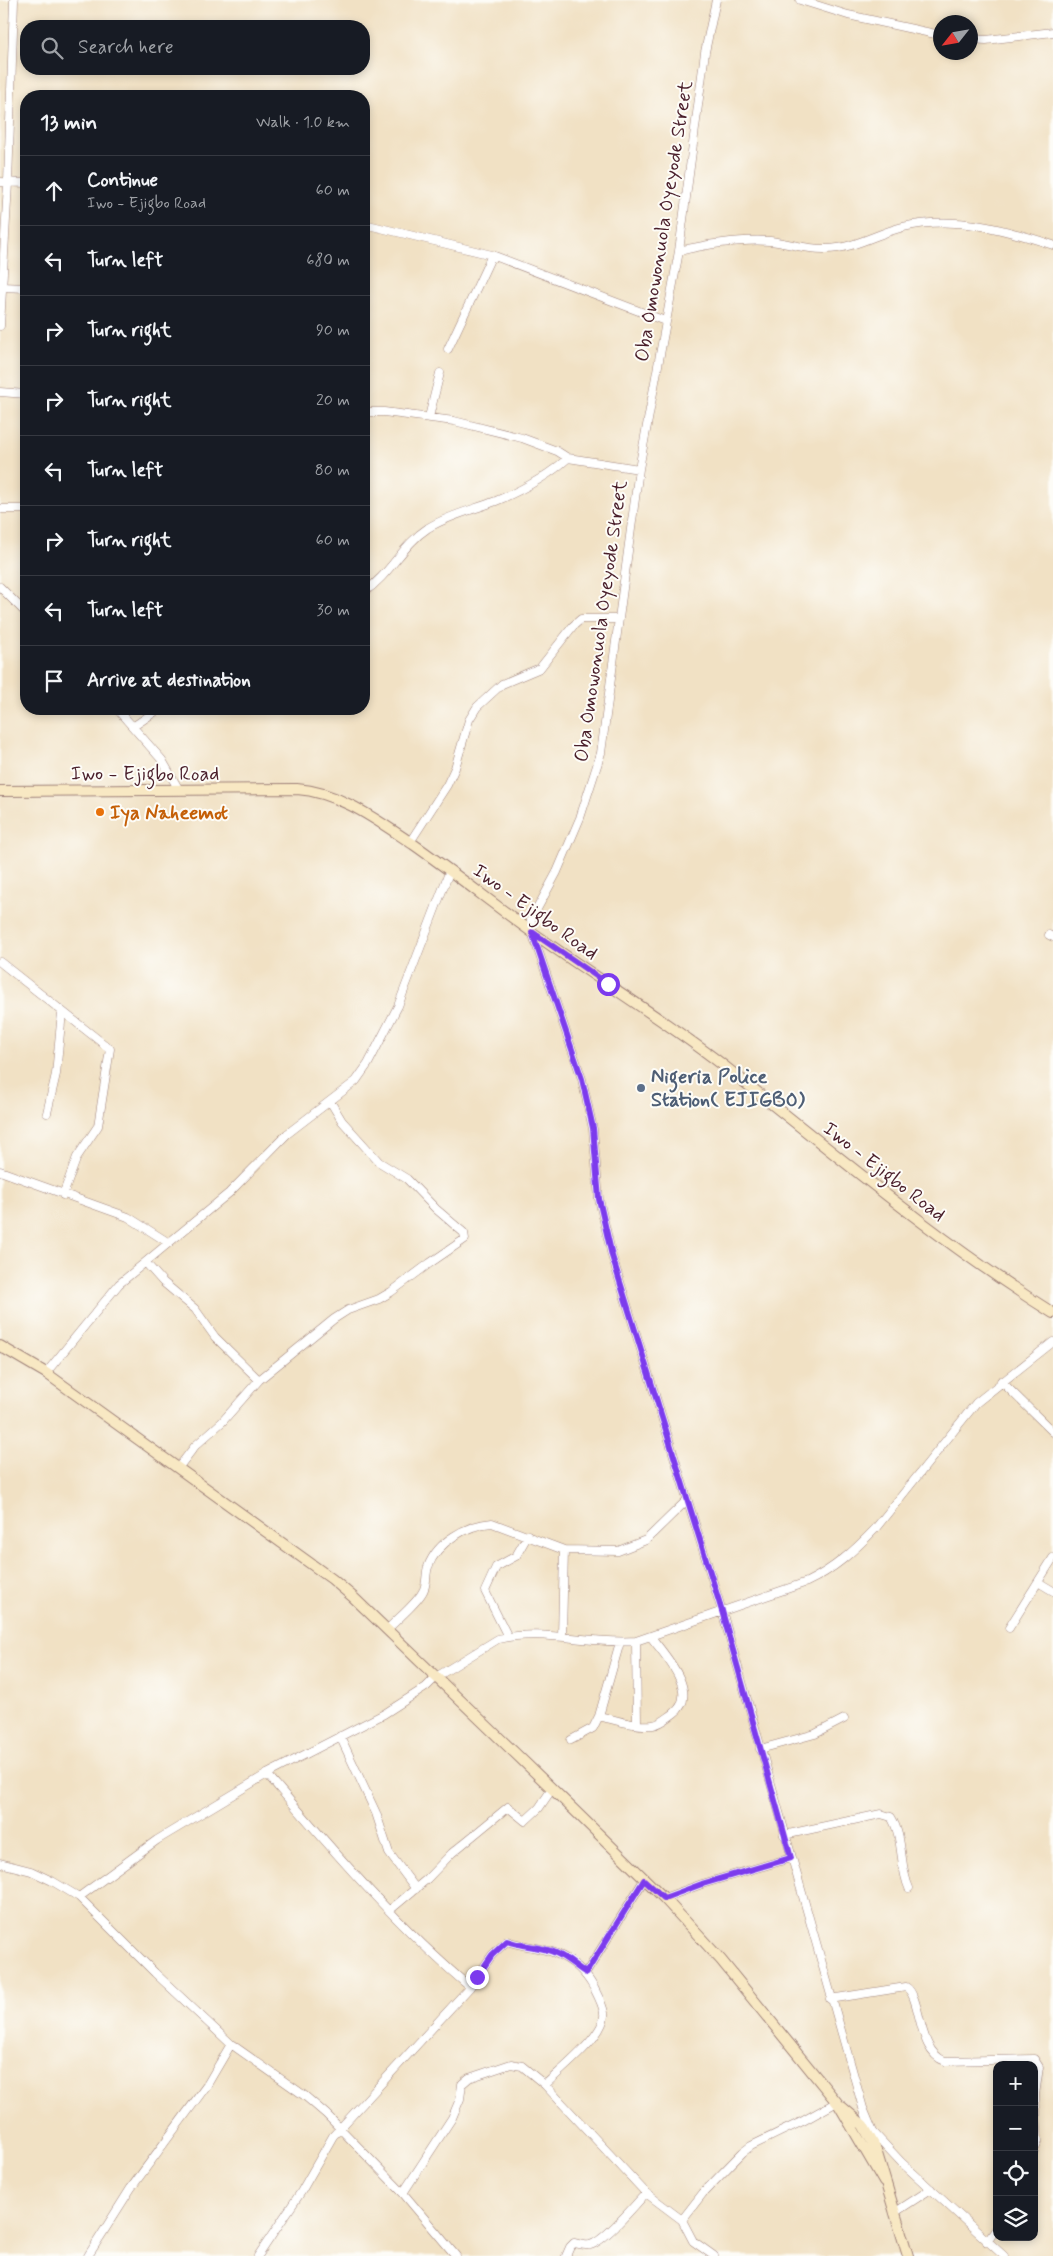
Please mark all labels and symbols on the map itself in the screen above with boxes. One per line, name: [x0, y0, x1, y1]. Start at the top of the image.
north arrow: [933, 15, 978, 60]
street label: Oba Omowonuola Oyeyode Street: [629, 79, 700, 364]
street label: Oba Omowonuola Oyeyode Street: [568, 478, 635, 764]
street label: Iwo - Ejigbo Road: [71, 761, 219, 790]
place label: Iya Naheemot: [110, 800, 228, 827]
marker: Iya Naheemot: [94, 806, 106, 818]
street label: Iwo - Ejigbo Road: [466, 858, 603, 968]
route start: [597, 973, 620, 996]
place label: Nigeria Police Station( EJIGBO): [651, 1064, 806, 1114]
marker: Nigeria Police Station( EJIGBO): [635, 1082, 647, 1094]
street label: Iwo - Ejigbo Road: [816, 1116, 951, 1230]
route end: [466, 1966, 489, 1989]

